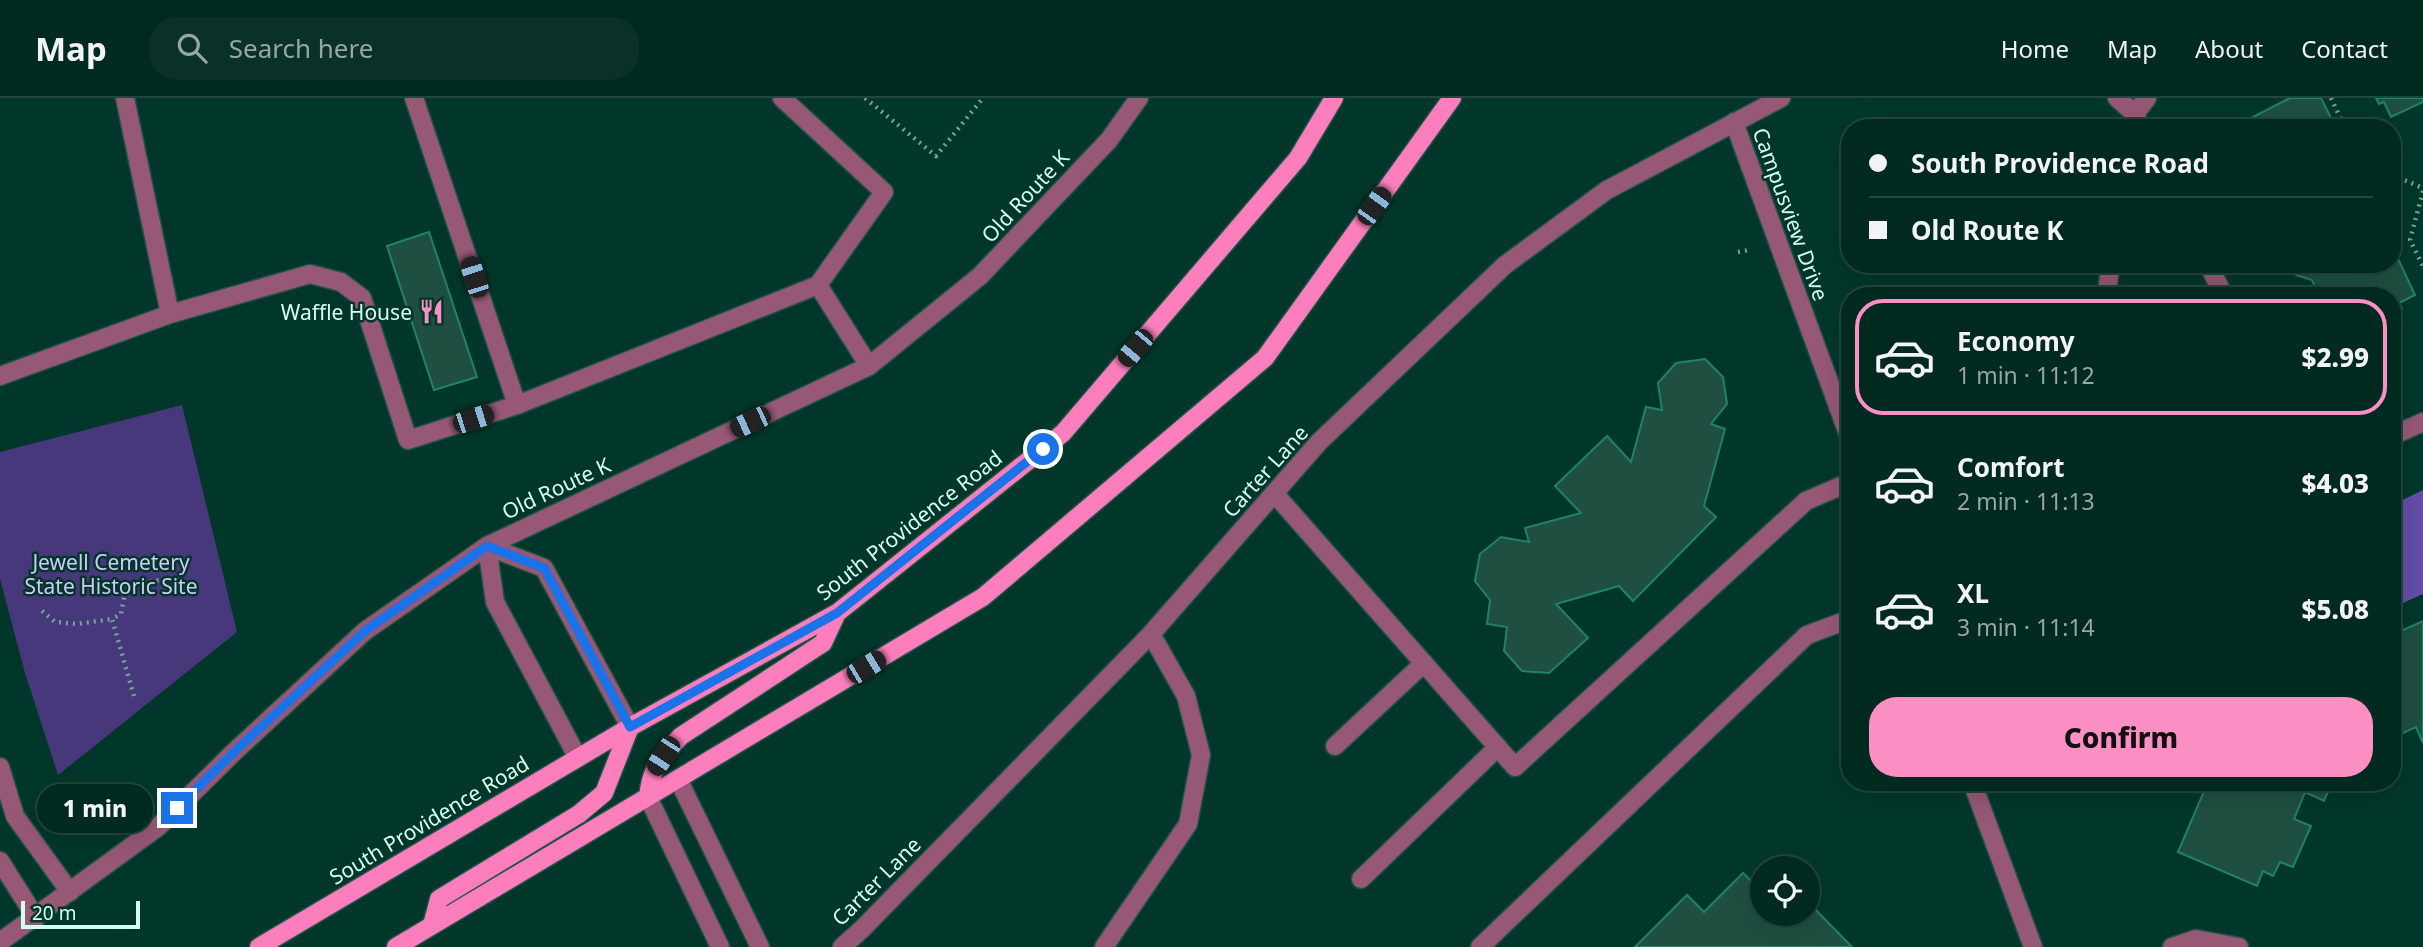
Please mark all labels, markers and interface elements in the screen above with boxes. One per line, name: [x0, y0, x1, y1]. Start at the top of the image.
search box: [149, 17, 639, 80]
text: Map: [35, 26, 107, 71]
icon: search: [173, 29, 211, 67]
text: Search here: [229, 30, 373, 66]
text: Home: [2001, 32, 2069, 65]
text: Map: [2107, 32, 2157, 65]
text: About: [2195, 32, 2263, 65]
text: Contact: [2301, 32, 2388, 65]
street label: Campusview Drive: [1747, 124, 1835, 304]
street label: Old Route K: [975, 144, 1075, 248]
text: South Providence Road: [1911, 145, 2209, 181]
car: [1354, 183, 1395, 229]
text: Old Route K: [1911, 212, 2064, 248]
car: [458, 254, 491, 300]
place label: Waffle House: [281, 298, 412, 326]
restaurant icon: Waffle House: [418, 298, 446, 326]
text: Economy: [1957, 323, 2075, 359]
car: [1114, 325, 1157, 371]
icon: car: [1873, 326, 1936, 389]
text: $2.99: [2302, 339, 2369, 375]
text: 1 min · 11:12: [1957, 359, 2095, 391]
car: [450, 403, 497, 435]
car: [727, 404, 774, 440]
street label: Carter Lane: [1216, 419, 1314, 523]
route start: [1027, 433, 1059, 465]
street label: South Providence Road: [810, 444, 1008, 606]
text: Comfort: [1957, 449, 2065, 485]
street label: Old Route K: [497, 451, 615, 525]
icon: car: [1873, 452, 1936, 515]
text: $4.03: [2302, 465, 2369, 501]
text: 2 min · 11:13: [1957, 485, 2095, 517]
park label: Jewell Cemetery State Historic Site: [24, 548, 198, 600]
text: XL: [1957, 575, 1989, 611]
icon: car: [1873, 578, 1936, 641]
text: $5.08: [2302, 591, 2369, 627]
text: 3 min · 11:14: [1957, 611, 2095, 643]
car: [843, 647, 890, 687]
button: Confirm: [1869, 697, 2373, 777]
car: [643, 733, 684, 779]
street label: South Providence Road: [324, 749, 534, 891]
callout: 1 min: [37, 784, 152, 832]
text: 1 min: [63, 792, 127, 824]
route end: [161, 792, 193, 824]
street label: Carter Lane: [825, 830, 927, 932]
map controls: [1750, 856, 1820, 926]
button: locate: [1750, 856, 1820, 926]
scale bar: [21, 898, 140, 930]
text: 20 m: [32, 900, 76, 926]

